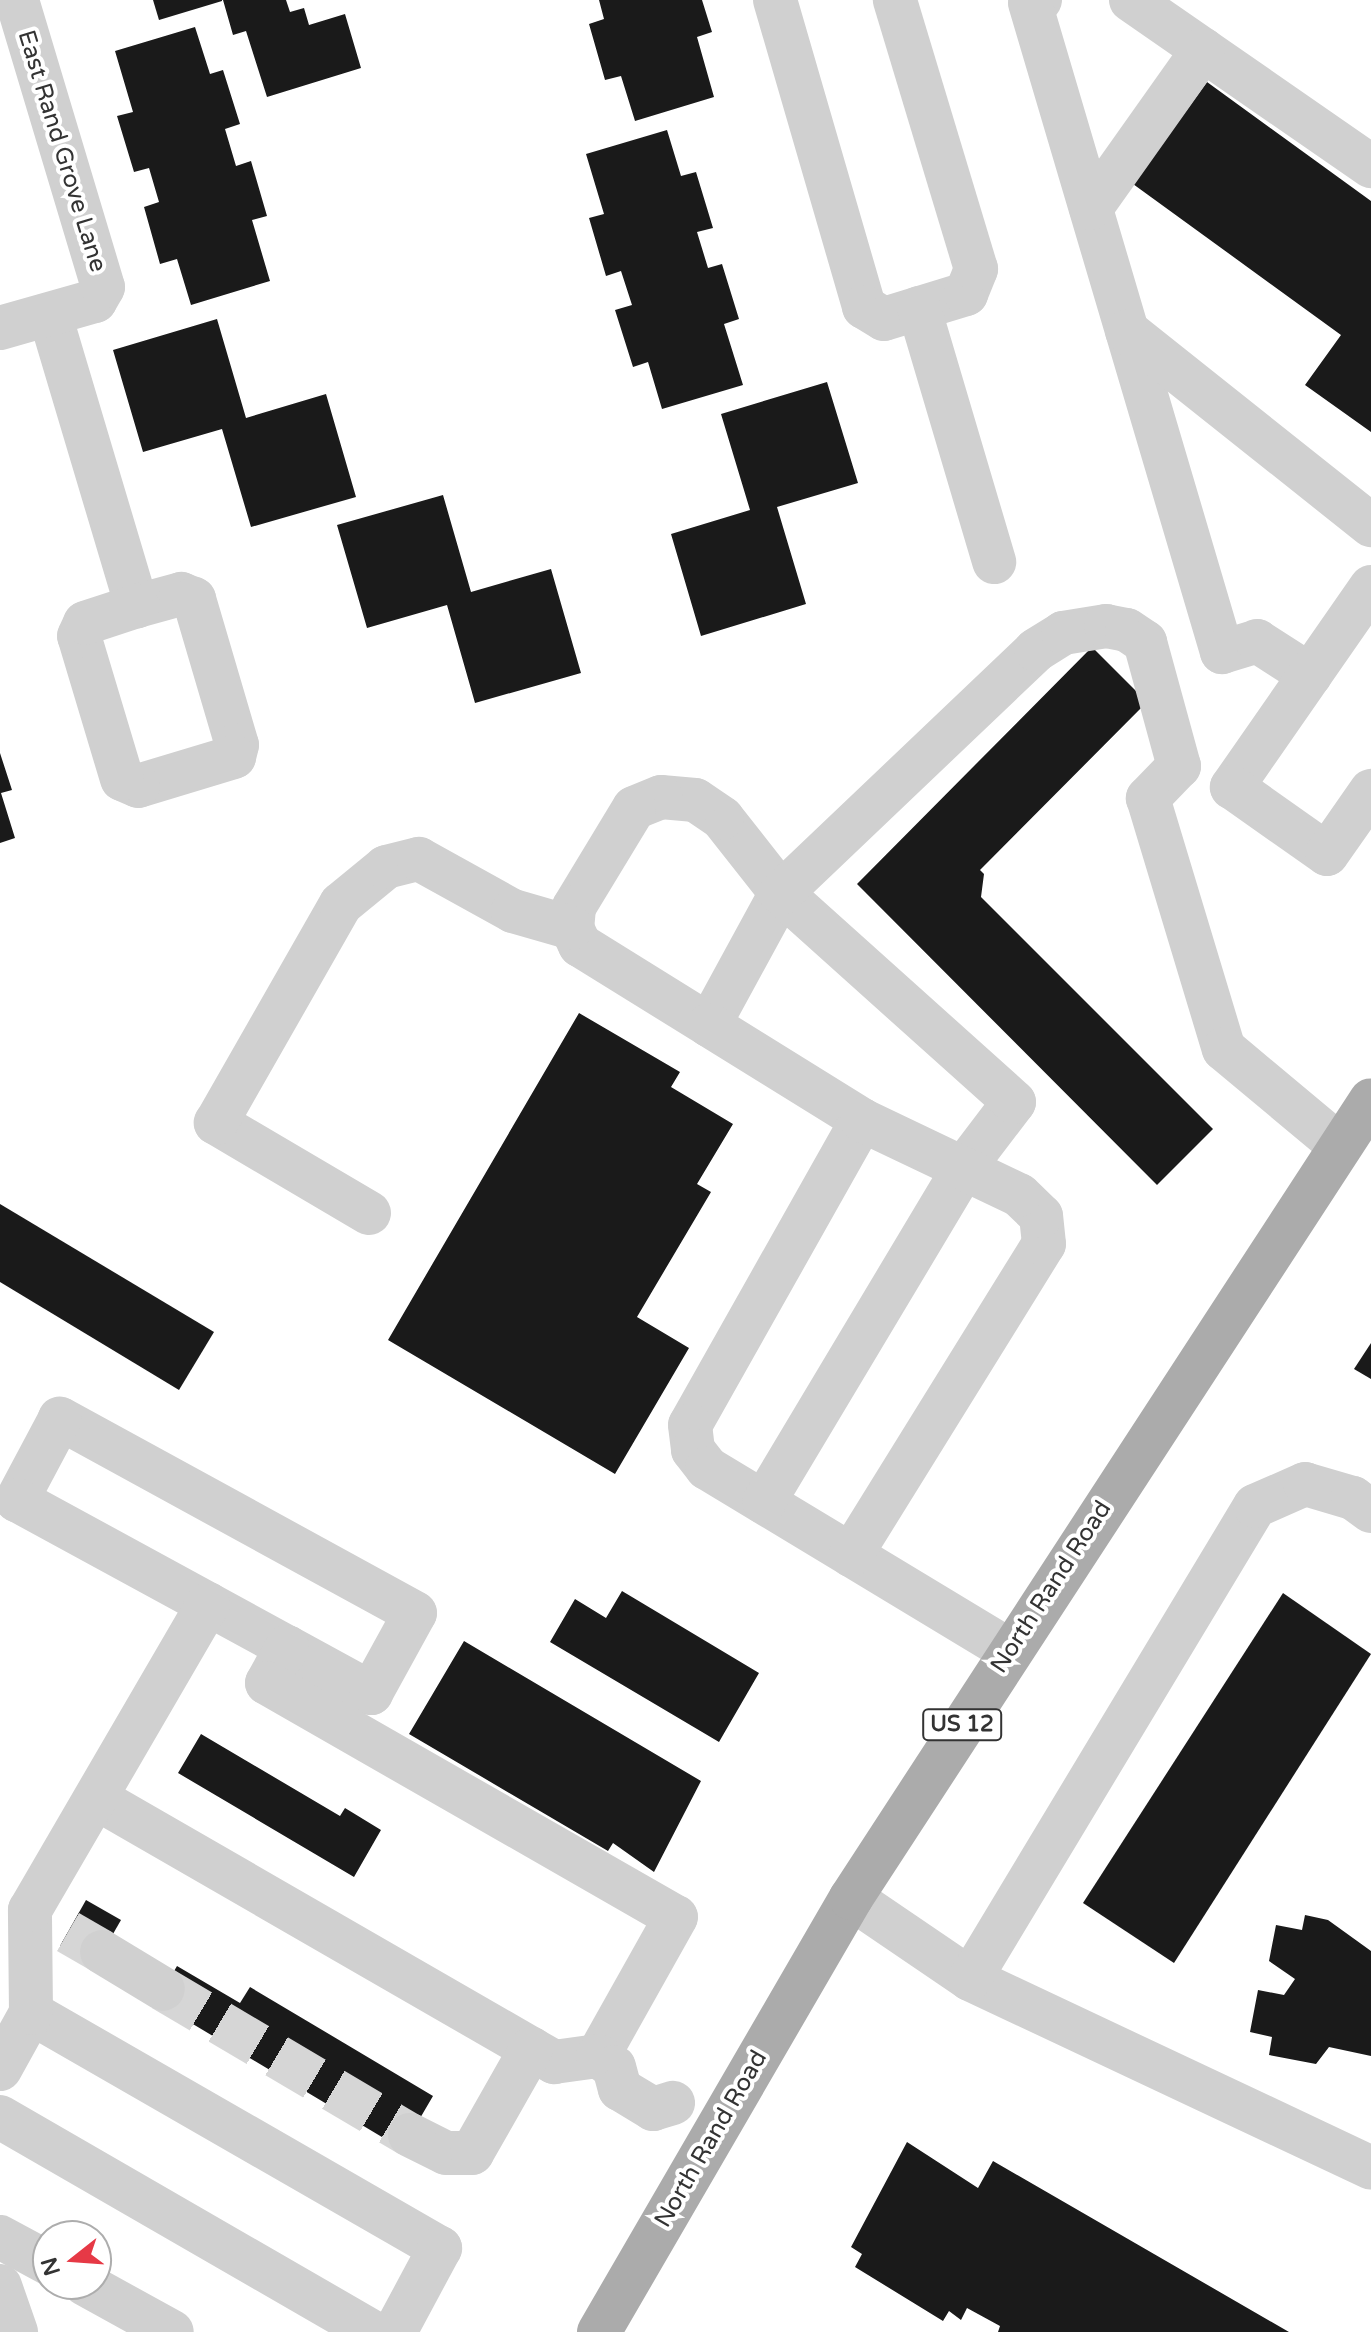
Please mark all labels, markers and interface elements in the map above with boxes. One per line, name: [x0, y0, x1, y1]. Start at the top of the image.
street label: East Rand Grove Lane: [11, 27, 113, 275]
street label: North Rand Road: [985, 1495, 1117, 1679]
road number: US 12: [922, 1707, 1002, 1743]
street label: North Rand Road: [649, 2045, 773, 2233]
north arrow: [32, 2220, 112, 2300]
text: N: [36, 2254, 66, 2279]

